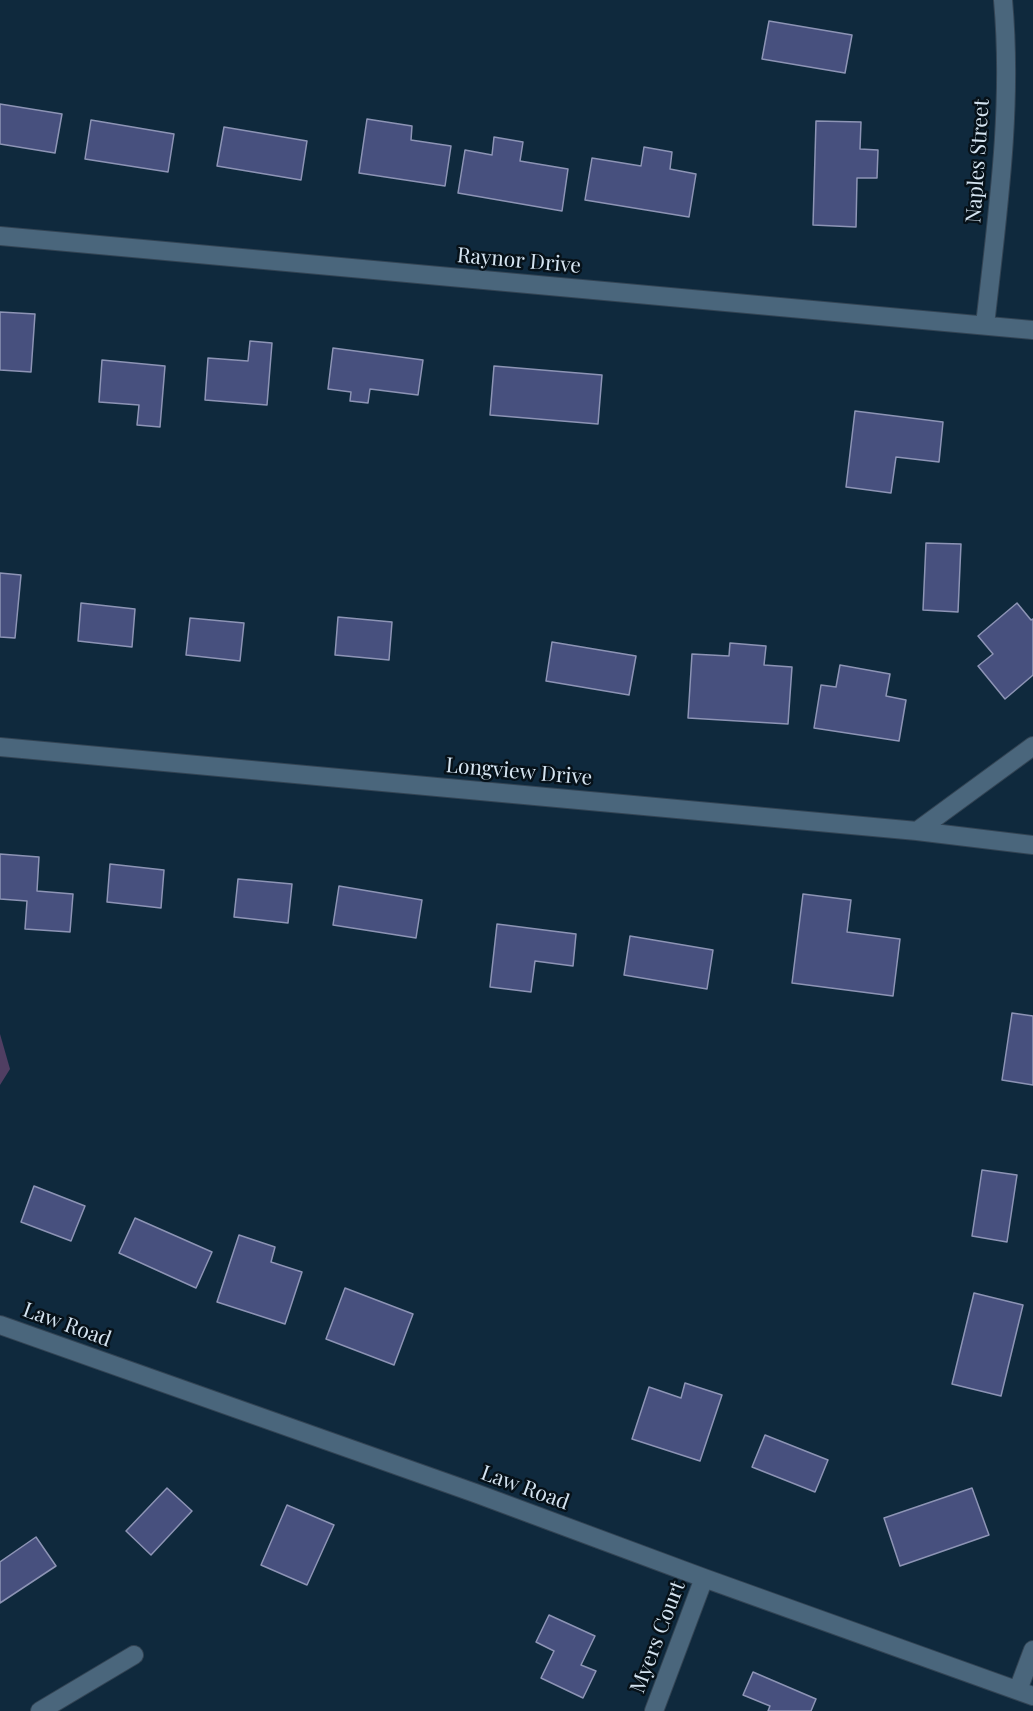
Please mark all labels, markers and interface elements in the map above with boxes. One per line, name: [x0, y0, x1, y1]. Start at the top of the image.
street label: Naples Street: [961, 98, 995, 224]
street label: Raynor Drive: [456, 243, 582, 279]
street label: Longview Drive: [445, 753, 593, 791]
street label: Law Road: [20, 1297, 114, 1353]
street label: Law Road: [478, 1460, 572, 1516]
street label: Myers Court: [625, 1577, 691, 1697]

